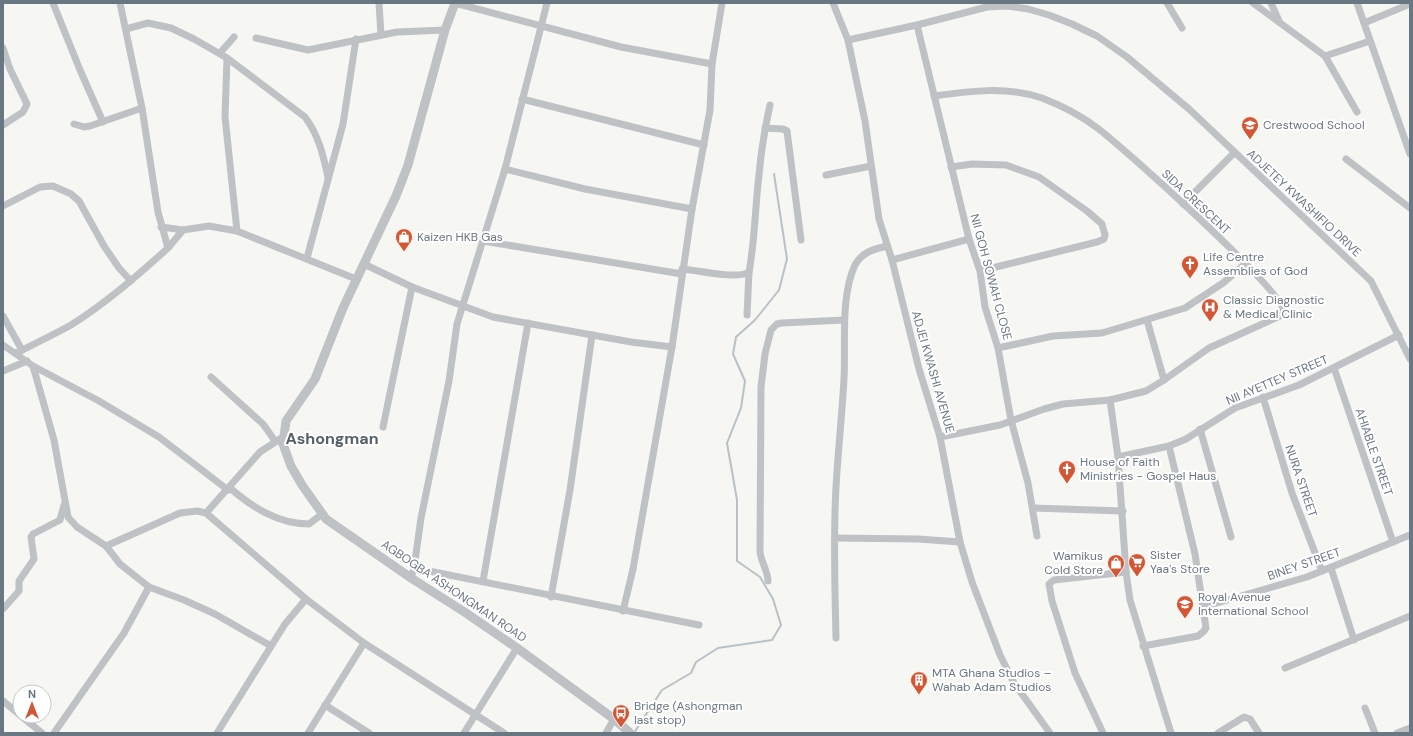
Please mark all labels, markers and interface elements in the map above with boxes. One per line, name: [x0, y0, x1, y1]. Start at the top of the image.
school or university icon: Crestwood School: [1240, 115, 1260, 140]
place label: Crestwood School: [1263, 117, 1365, 133]
street label: ADJETEY KWASHIFIO DRIVE: [1243, 146, 1365, 261]
street label: SIDA CRESCENT: [1158, 166, 1234, 238]
street label: NII GOH SOWAH CLOSE: [966, 212, 1016, 342]
shop icon: Kaizen HKB Gas: [394, 227, 414, 252]
place label: Kaizen HKB Gas: [417, 229, 503, 245]
place label: Life Centre Assemblies of God: [1203, 249, 1308, 279]
church icon: Life Centre Assemblies of God: [1180, 254, 1200, 279]
place label: Classic Diagnostic & Medical Clinic: [1223, 292, 1325, 322]
hospital icon: Classic Diagnostic & Medical Clinic: [1200, 297, 1220, 322]
street label: ADJEI KWASHI AVENUE: [908, 309, 958, 435]
street label: NII AYETTEY STREET: [1224, 351, 1331, 409]
street label: AHIABLE STREET: [1352, 406, 1397, 498]
district label: Ashongman: [285, 428, 379, 449]
street label: NURA STREET: [1281, 443, 1321, 519]
place label: House of Faith Ministries - Gospel Haus: [1080, 454, 1216, 484]
church icon: House of Faith Ministries - Gospel Haus: [1057, 459, 1077, 484]
street label: AGBOGBA ASHONGMAN ROAD: [378, 536, 530, 646]
street label: BINEY STREET: [1265, 544, 1343, 584]
place label: Sister Yaa's Store: [1150, 547, 1210, 577]
place label: Wamikus Cold Store: [1044, 548, 1103, 578]
supermarket icon: Sister Yaa's Store: [1127, 552, 1147, 577]
shop icon: Wamikus Cold Store: [1106, 553, 1126, 578]
place label: Royal Avenue International School: [1198, 589, 1308, 619]
school or university icon: Royal Avenue International School: [1175, 594, 1195, 619]
place label: MTA Ghana Studios – Wahab Adam Studios: [932, 665, 1051, 695]
building icon: MTA Ghana Studios – Wahab Adam Studios: [909, 670, 929, 695]
north arrow: [12, 684, 52, 724]
text: N: [28, 687, 36, 701]
place label: Bridge (Ashongman last stop): [634, 698, 742, 728]
bus stop icon: Bridge (Ashongman last stop): [611, 703, 631, 728]

